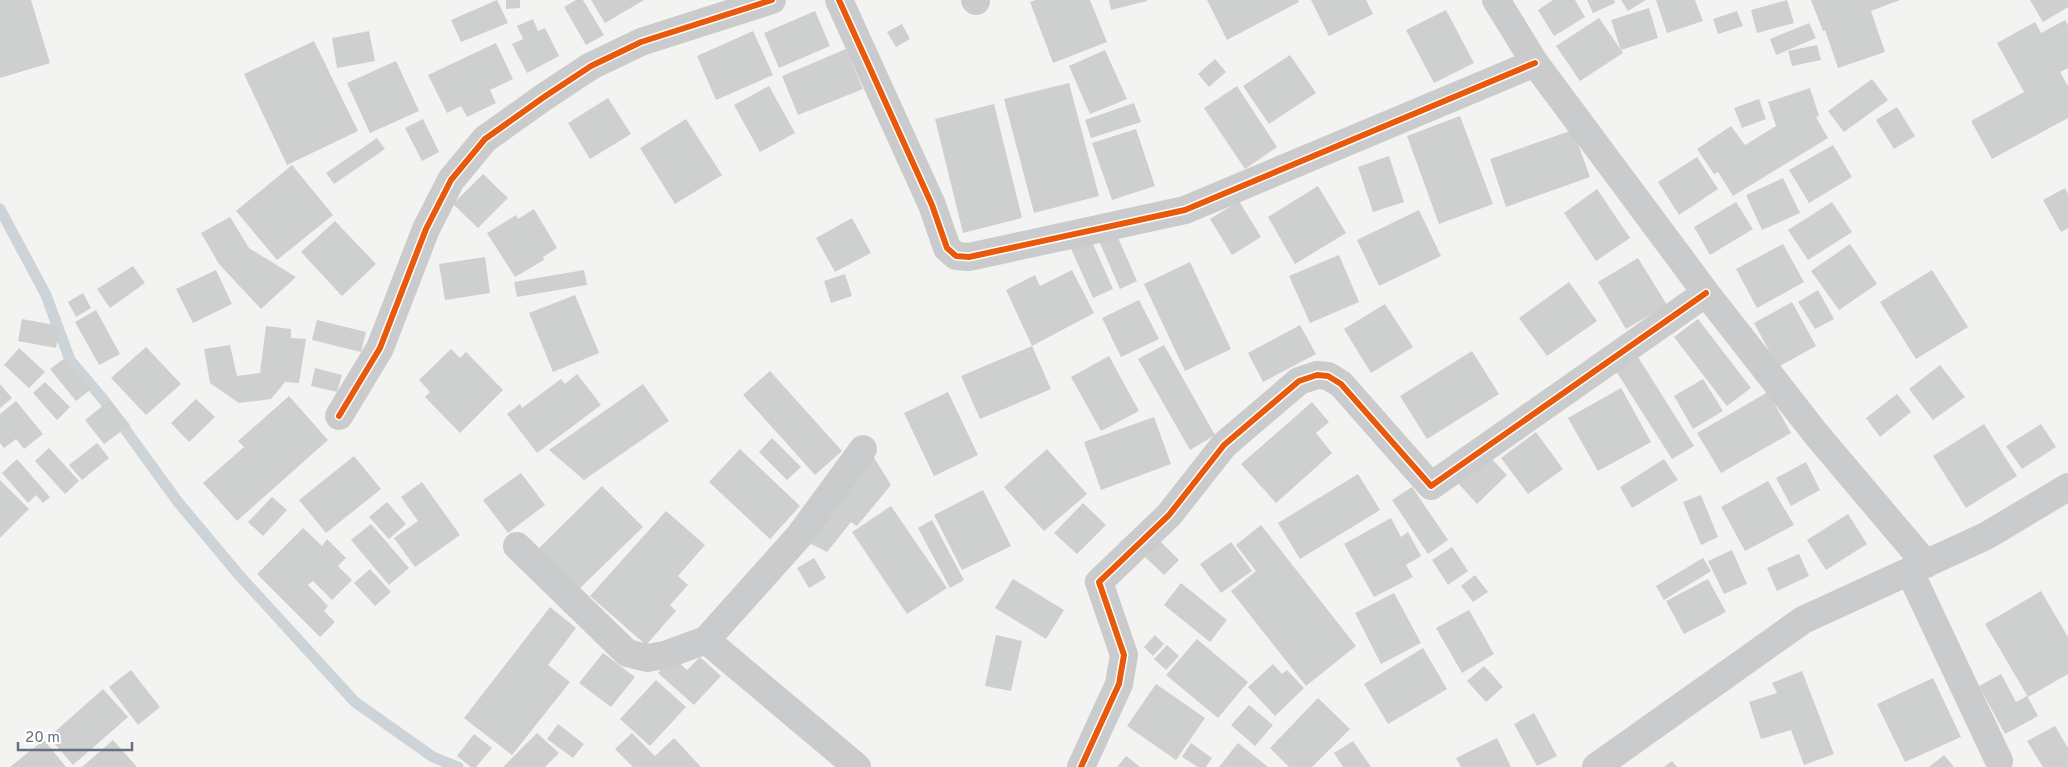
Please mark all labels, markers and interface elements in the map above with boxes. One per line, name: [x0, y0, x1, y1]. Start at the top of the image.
scale bar: [18, 720, 131, 752]
text: 20 m: [25, 729, 60, 748]

